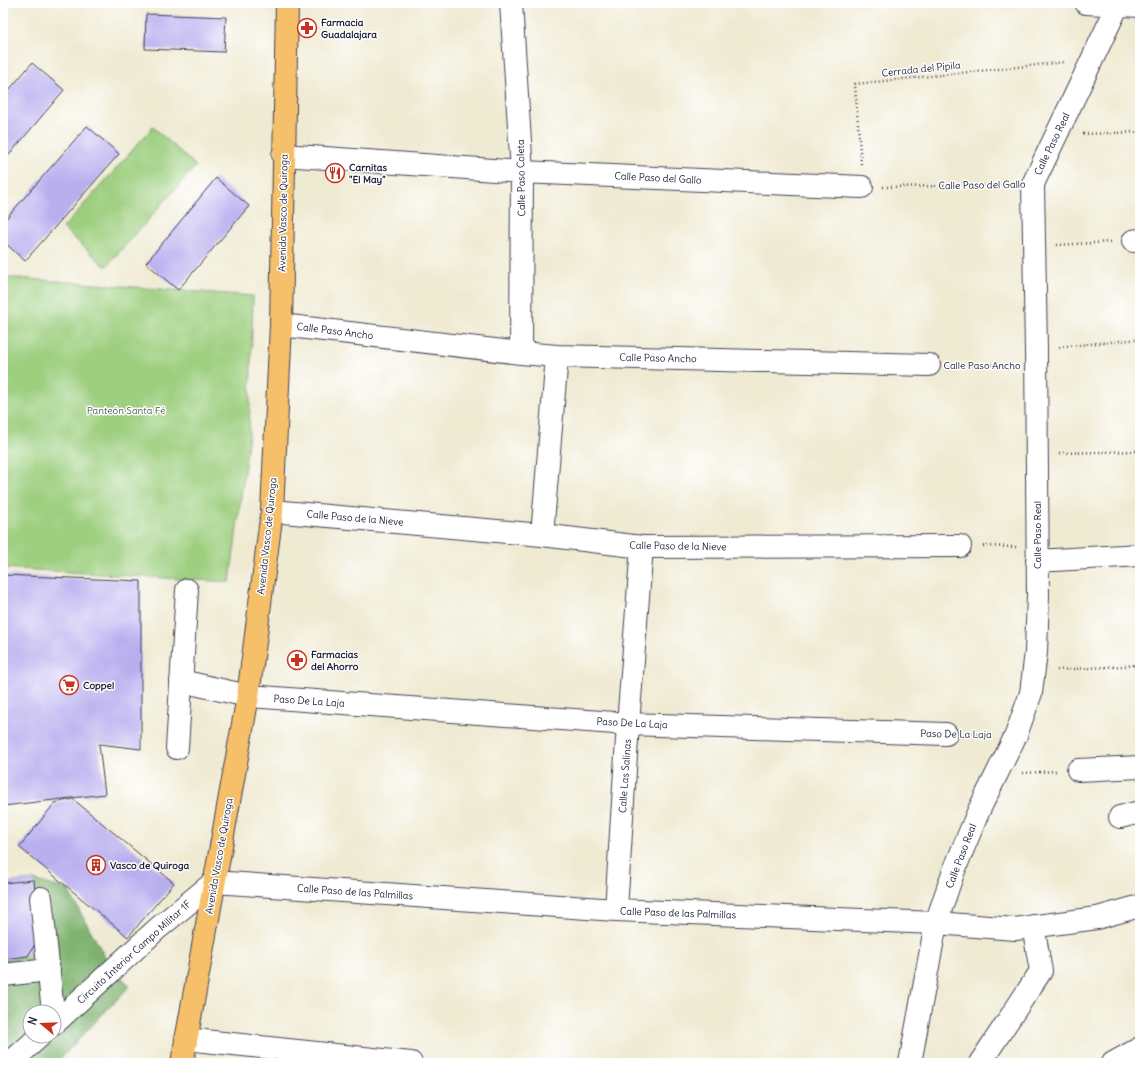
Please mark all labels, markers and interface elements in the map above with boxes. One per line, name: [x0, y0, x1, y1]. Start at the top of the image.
place label: Farmacia Guadalajara: [321, 16, 377, 41]
pharmacy icon: Farmacia Guadalajara: [296, 17, 318, 39]
street label: Cerrada del Pípila: [881, 58, 961, 80]
street label: Calle Paso Real: [1031, 111, 1073, 177]
street label: Calle Paso Coleta: [514, 139, 528, 217]
street label: Avenida Vasco de Quiroga: [275, 154, 291, 272]
place label: Carnitas "El May": [349, 161, 387, 186]
restaurant icon: Carnitas "El May": [324, 162, 346, 184]
street label: Calle Paso del Gallo: [614, 169, 702, 187]
street label: Calle Paso del Gallo: [938, 178, 1026, 192]
street label: Calle Paso Ancho: [296, 320, 374, 342]
street label: Calle Paso Ancho: [619, 351, 697, 365]
street label: Calle Paso Ancho: [943, 359, 1021, 372]
park label: Panteón Santa Fé: [87, 404, 165, 417]
street label: Avenida Vasco de Quiroga: [254, 476, 280, 595]
street label: Calle Paso Real: [1031, 501, 1044, 569]
street label: Calle Paso de la Nieve: [306, 507, 404, 529]
street label: Calle Paso de la Nieve: [629, 539, 727, 553]
place label: Farmacias del Ahorro: [311, 648, 359, 673]
pharmacy icon: Farmacias del Ahorro: [286, 649, 308, 671]
supermarket icon: Coppel: [58, 674, 80, 696]
place label: Coppel: [83, 679, 114, 692]
street label: Paso De La Laja: [273, 692, 345, 710]
street label: Paso De La Laja: [596, 715, 668, 731]
street label: Paso De La Laja: [920, 727, 992, 741]
street label: Calle Las Salinas: [616, 738, 634, 814]
street label: Avenida Vasco de Quiroga: [202, 797, 236, 915]
street label: Calle Paso Real: [943, 822, 979, 890]
building icon: Vasco de Quiroga: [85, 854, 107, 876]
place label: Vasco de Quiroga: [110, 859, 190, 872]
street label: Calle Paso de las Palmillas: [296, 881, 414, 903]
street label: Circuito Interior Campo Militar 1F: [74, 897, 194, 1007]
street label: Calle Paso de las Palmillas: [620, 904, 737, 922]
north arrow: [22, 1004, 62, 1044]
text: N: [25, 1015, 40, 1027]

